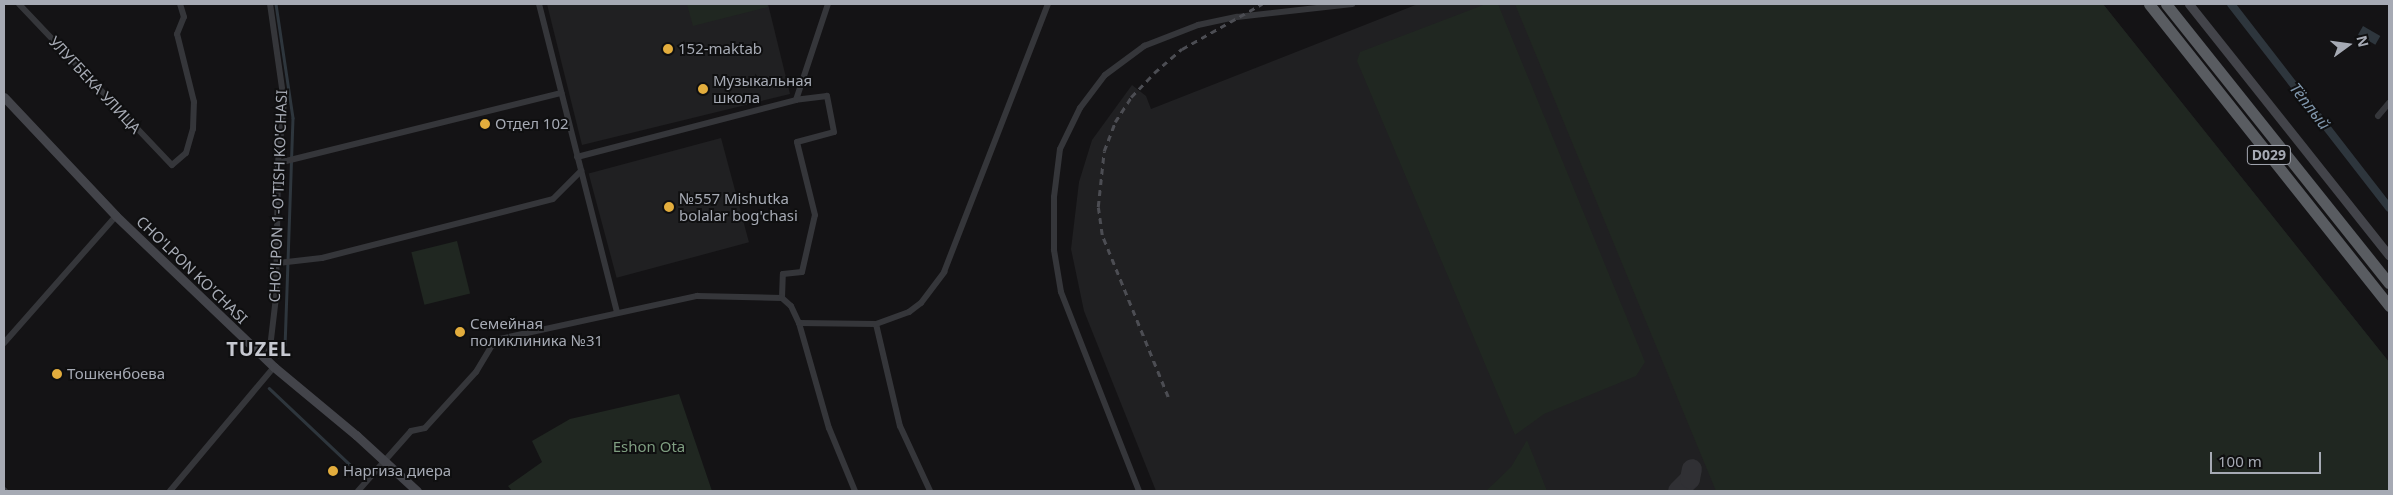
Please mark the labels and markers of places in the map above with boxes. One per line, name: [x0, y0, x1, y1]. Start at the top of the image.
place label: 152-maktab: [678, 40, 762, 58]
marker: 152-maktab: [662, 43, 674, 55]
place label: Музыкальная школа: [713, 71, 812, 106]
marker: Музыкальная школа: [697, 83, 709, 95]
place label: Отдел 102: [495, 115, 569, 133]
marker: Отдел 102: [479, 118, 491, 130]
place label: №557 Mishutka bolalar bog'chasi: [679, 189, 798, 224]
marker: №557 Mishutka bolalar bog'chasi: [663, 201, 675, 213]
place label: Семейная поликлиника №31: [470, 314, 603, 349]
marker: Семейная поликлиника №31: [454, 326, 466, 338]
place label: Тошкенбоева: [67, 365, 165, 383]
marker: Тошкенбоева: [51, 368, 63, 380]
place label: Наргиза диера: [343, 462, 451, 480]
marker: Наргиза диера: [327, 465, 339, 477]

